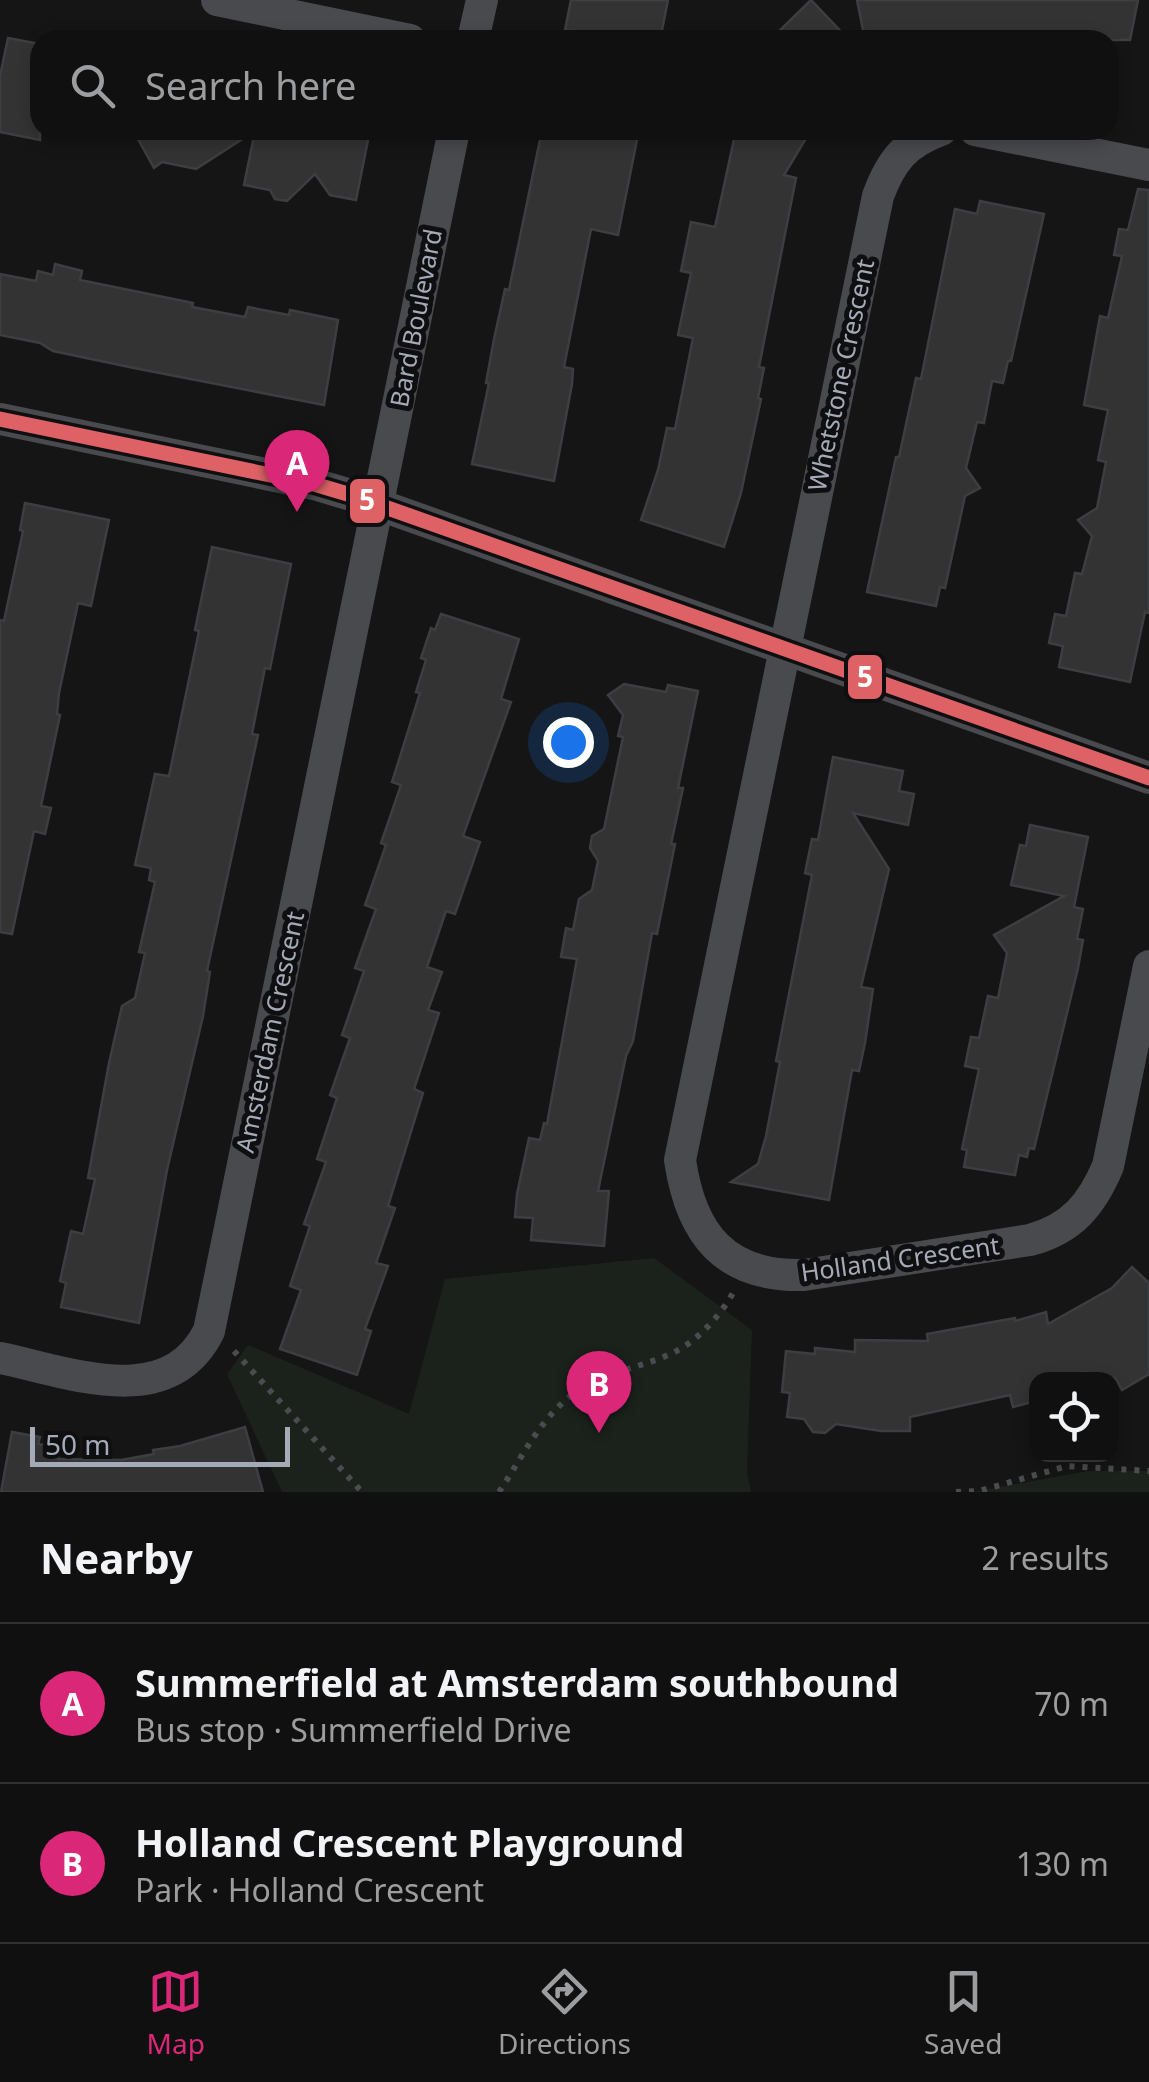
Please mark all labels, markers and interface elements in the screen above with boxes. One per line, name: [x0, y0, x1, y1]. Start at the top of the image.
search box: [30, 30, 1119, 140]
icon: search: [65, 58, 120, 113]
text: Search here: [145, 59, 356, 111]
street label: Bard Boulevard: [381, 226, 449, 410]
street label: Whetstone Crescent: [799, 256, 881, 494]
pin: A: [264, 430, 330, 512]
line badge: 5: [348, 477, 387, 525]
text: 5: [359, 480, 375, 518]
line badge: 5: [846, 653, 884, 701]
text: 5: [857, 657, 873, 695]
your location: [543, 717, 594, 768]
street label: Amsterdam Crescent: [227, 908, 311, 1156]
street label: Holland Crescent: [798, 1227, 1001, 1289]
pin: B: [566, 1350, 632, 1433]
map controls: [1029, 1372, 1119, 1462]
button: locate: [1029, 1372, 1119, 1462]
scale bar: [30, 1422, 290, 1466]
text: 50 m: [45, 1425, 111, 1463]
text: Nearby: [40, 1529, 193, 1586]
text: 2 results: [982, 1536, 1109, 1579]
text: Summerfield at Amsterdam southbound: [135, 1656, 899, 1708]
text: A: [61, 1682, 84, 1725]
text: 70 m: [1034, 1682, 1109, 1725]
text: Bus stop · Summerfield Drive: [135, 1708, 572, 1751]
text: Holland Crescent Playground: [135, 1816, 684, 1868]
text: B: [62, 1842, 83, 1885]
text: 130 m: [1016, 1842, 1109, 1885]
text: Park · Holland Crescent: [135, 1868, 484, 1911]
tab: Map: [147, 1964, 205, 2062]
tab: Directions: [498, 1964, 631, 2062]
tab: Saved: [924, 1964, 1002, 2062]

